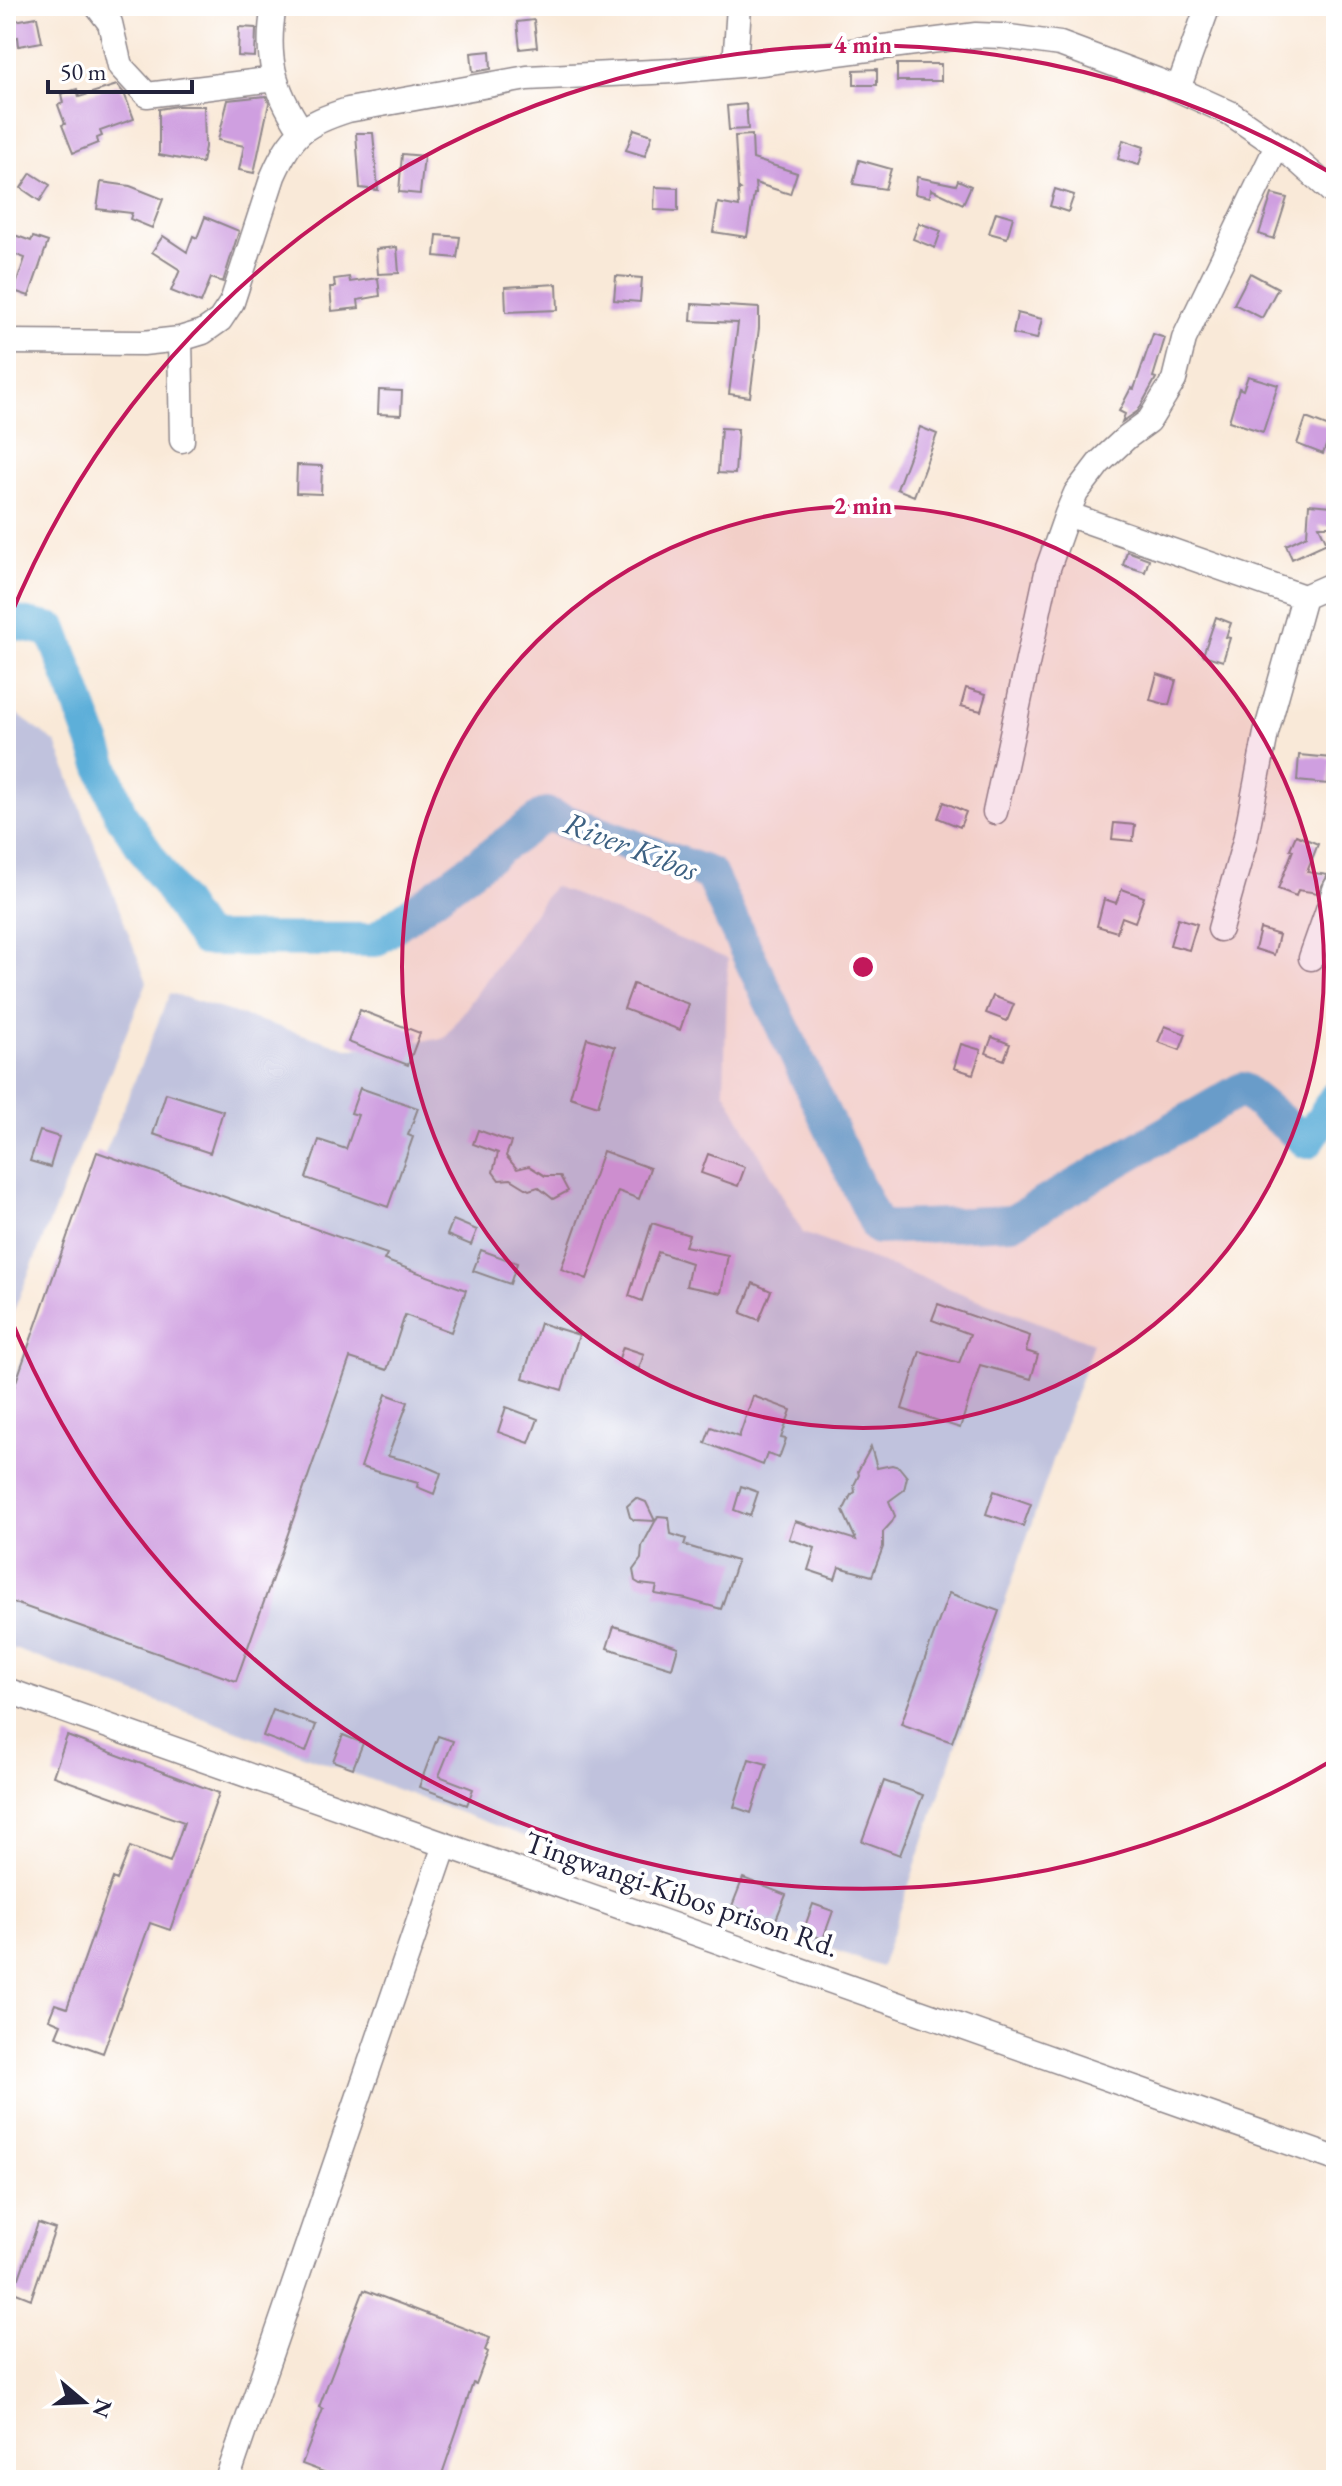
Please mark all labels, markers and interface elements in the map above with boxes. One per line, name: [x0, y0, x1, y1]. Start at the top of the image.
text: 4 min: [834, 29, 893, 60]
scale bar: [48, 44, 192, 94]
text: 50 m: [60, 56, 107, 87]
text: 2 min: [834, 490, 893, 521]
water label: River Kibos: [558, 801, 704, 891]
centre of rings: [849, 953, 877, 981]
street label: Tingwangi-Kibos prison Rd.: [520, 1822, 844, 1966]
north arrow: [44, 2362, 124, 2442]
text: N: [86, 2395, 119, 2422]

